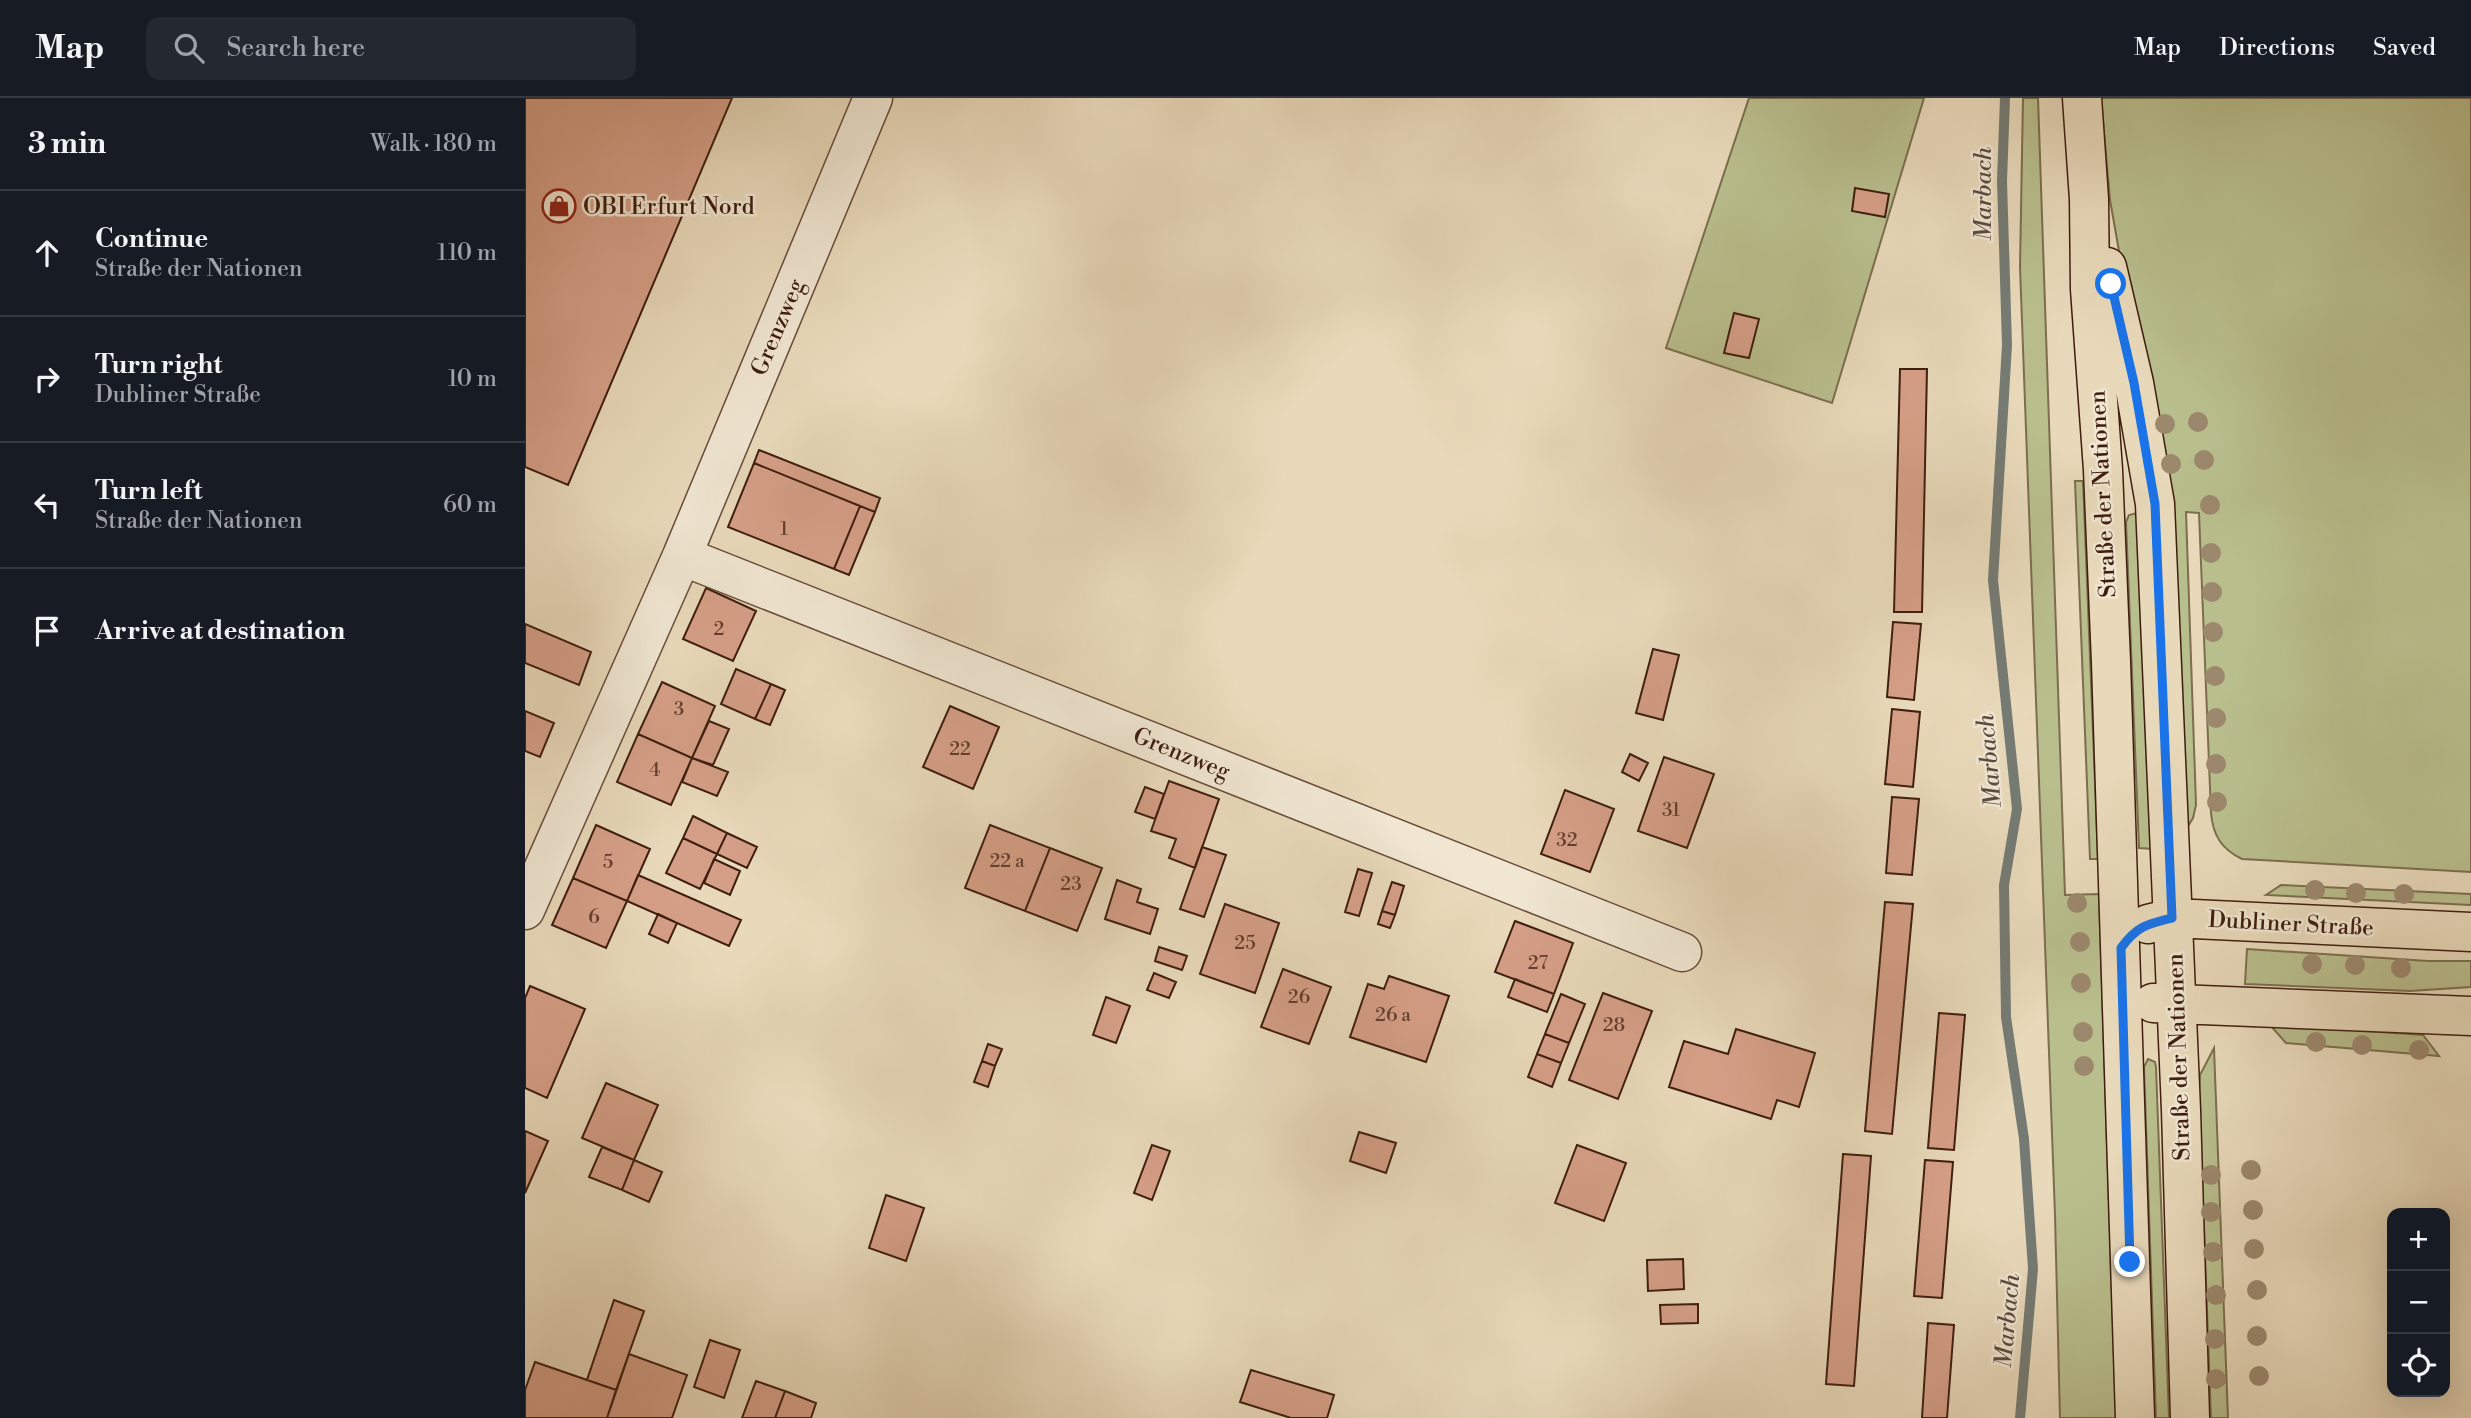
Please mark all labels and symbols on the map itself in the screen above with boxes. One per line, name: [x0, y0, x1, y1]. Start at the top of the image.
water label: Marbach: [1969, 146, 1999, 241]
shop icon: OBI Erfurt Nord: [540, 187, 578, 225]
place label: OBI Erfurt Nord: [583, 193, 754, 221]
route start: [2095, 268, 2126, 299]
street label: Grenzweg: [745, 275, 811, 380]
street label: Straße der Nationen: [2084, 389, 2122, 598]
house number: 1: [780, 517, 788, 541]
house number: 2: [714, 617, 724, 641]
house number: 3: [674, 697, 684, 721]
water label: Marbach: [1971, 712, 2009, 809]
street label: Grenzweg: [1129, 722, 1234, 786]
house number: 22: [949, 737, 971, 761]
house number: 4: [649, 758, 661, 782]
house number: 31: [1662, 798, 1680, 822]
house number: 32: [1556, 828, 1578, 852]
house number: 22 a: [989, 849, 1025, 873]
house number: 5: [603, 850, 613, 874]
house number: 23: [1060, 872, 1082, 896]
house number: 6: [588, 905, 600, 929]
street label: Dubliner Straße: [2207, 906, 2374, 942]
house number: 25: [1234, 931, 1256, 955]
house number: 27: [1528, 951, 1549, 975]
street label: Straße der Nationen: [2161, 952, 2197, 1161]
house number: 26: [1288, 985, 1310, 1009]
house number: 26 a: [1375, 1003, 1411, 1027]
house number: 28: [1603, 1013, 1625, 1037]
route end: [2114, 1246, 2145, 1277]
water label: Marbach: [1989, 1272, 2027, 1369]

